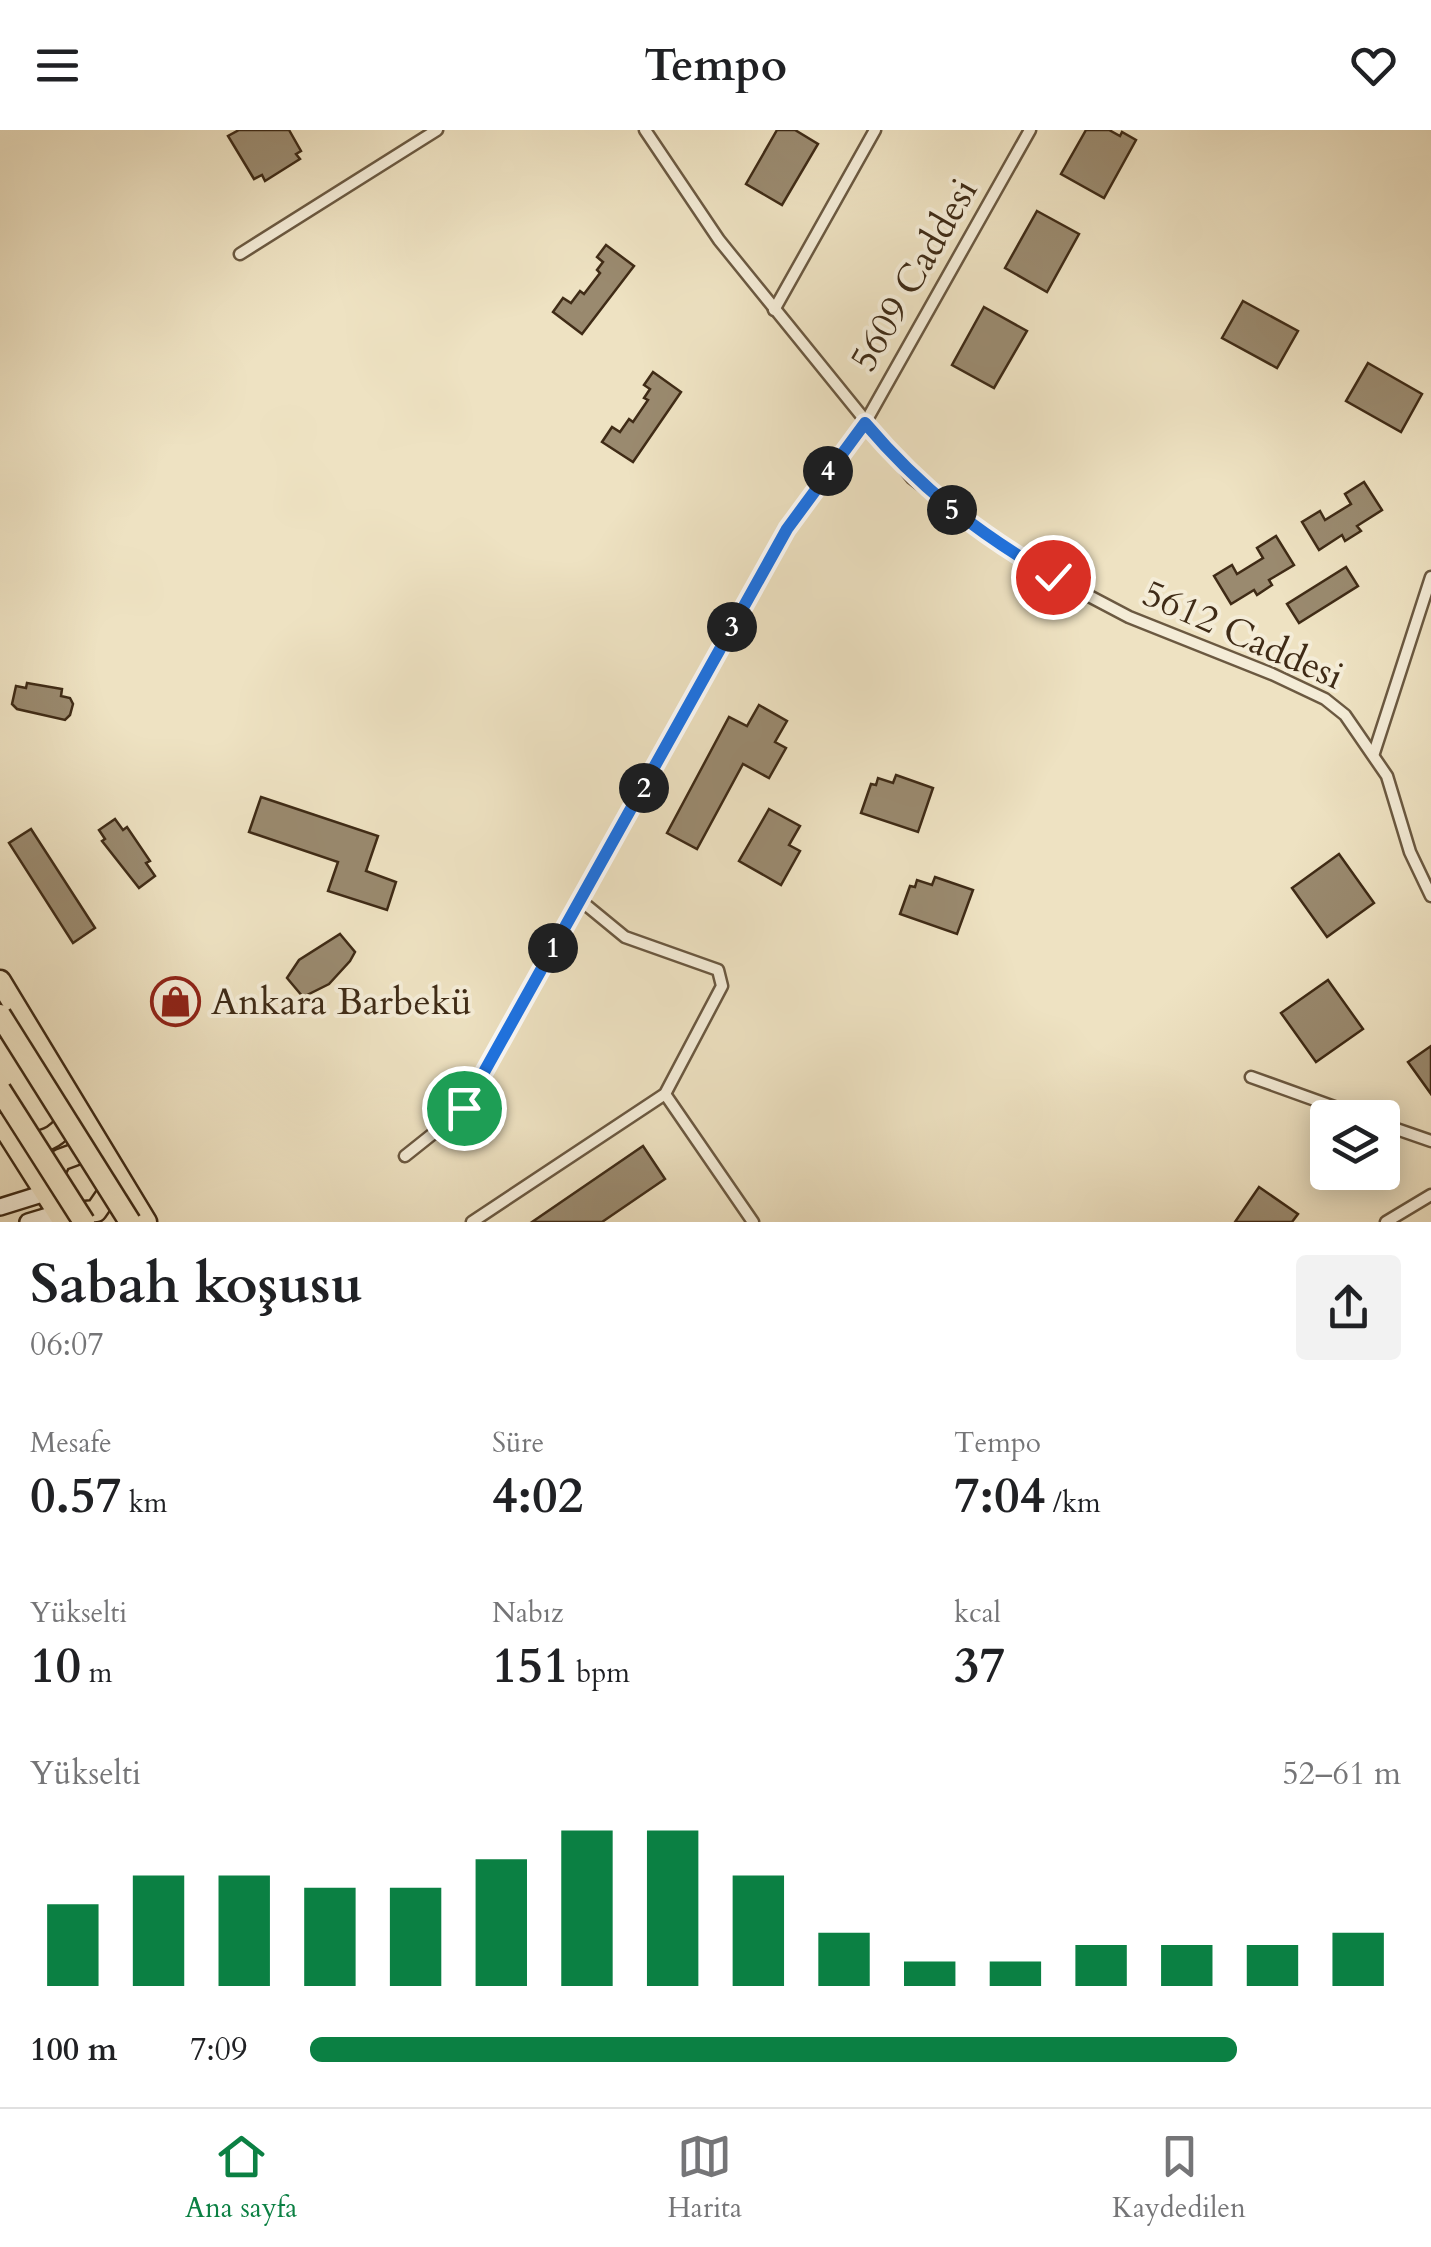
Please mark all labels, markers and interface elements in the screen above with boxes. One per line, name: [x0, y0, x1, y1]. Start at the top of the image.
text: Tempo: [644, 35, 787, 96]
icon: menu: [30, 38, 85, 93]
icon: heart: [1346, 38, 1401, 93]
street label: 5609 Caddesi: [838, 169, 990, 381]
pin: 4: [803, 446, 853, 496]
text: 4: [821, 452, 835, 490]
pin: 5: [927, 485, 977, 535]
text: 5: [945, 491, 959, 529]
pin: [1011, 535, 1096, 620]
icon: check: [1026, 550, 1081, 605]
street label: 5612 Caddesi: [1134, 568, 1352, 702]
pin: 3: [707, 602, 757, 652]
text: 3: [725, 608, 739, 646]
pin: 2: [619, 763, 669, 813]
text: 2: [637, 769, 651, 807]
pin: 1: [528, 923, 578, 973]
text: 1: [546, 929, 560, 967]
shop icon: Ankara Barbekü: [150, 976, 202, 1028]
place label: Ankara Barbekü: [211, 976, 472, 1028]
pin: [422, 1066, 507, 1151]
icon: arrive: [437, 1081, 492, 1136]
map controls: [1310, 1100, 1400, 1190]
button: layers: [1310, 1100, 1400, 1190]
text: Sabah koşusu: [30, 1248, 363, 1322]
button: share: [1296, 1255, 1401, 1360]
text: 06:07: [30, 1323, 104, 1367]
text: Mesafe: [30, 1424, 112, 1462]
text: Süre: [492, 1424, 544, 1462]
text: Tempo: [954, 1424, 1041, 1462]
text: 0.57: [30, 1462, 121, 1530]
text: 4:02: [492, 1462, 583, 1530]
text: 7:04: [954, 1462, 1045, 1530]
text: km: [121, 1484, 168, 1522]
text: /km: [1045, 1484, 1101, 1522]
text: Yükselti: [30, 1594, 127, 1632]
text: Nabız: [492, 1594, 563, 1632]
text: kcal: [954, 1594, 1001, 1632]
text: 10: [30, 1632, 81, 1700]
text: 151: [492, 1632, 569, 1700]
text: 37: [954, 1632, 1005, 1700]
text: m: [81, 1654, 112, 1692]
text: bpm: [569, 1654, 630, 1692]
text: Yükselti: [30, 1752, 141, 1796]
text: 52–61 m: [1282, 1752, 1401, 1796]
text: 100 m: [30, 2028, 117, 2072]
text: 7:09: [190, 2028, 247, 2072]
tab: Ana sayfa: [185, 2129, 297, 2227]
tab: Harita: [667, 2129, 742, 2227]
tab: Kaydedilen: [1112, 2129, 1246, 2227]

